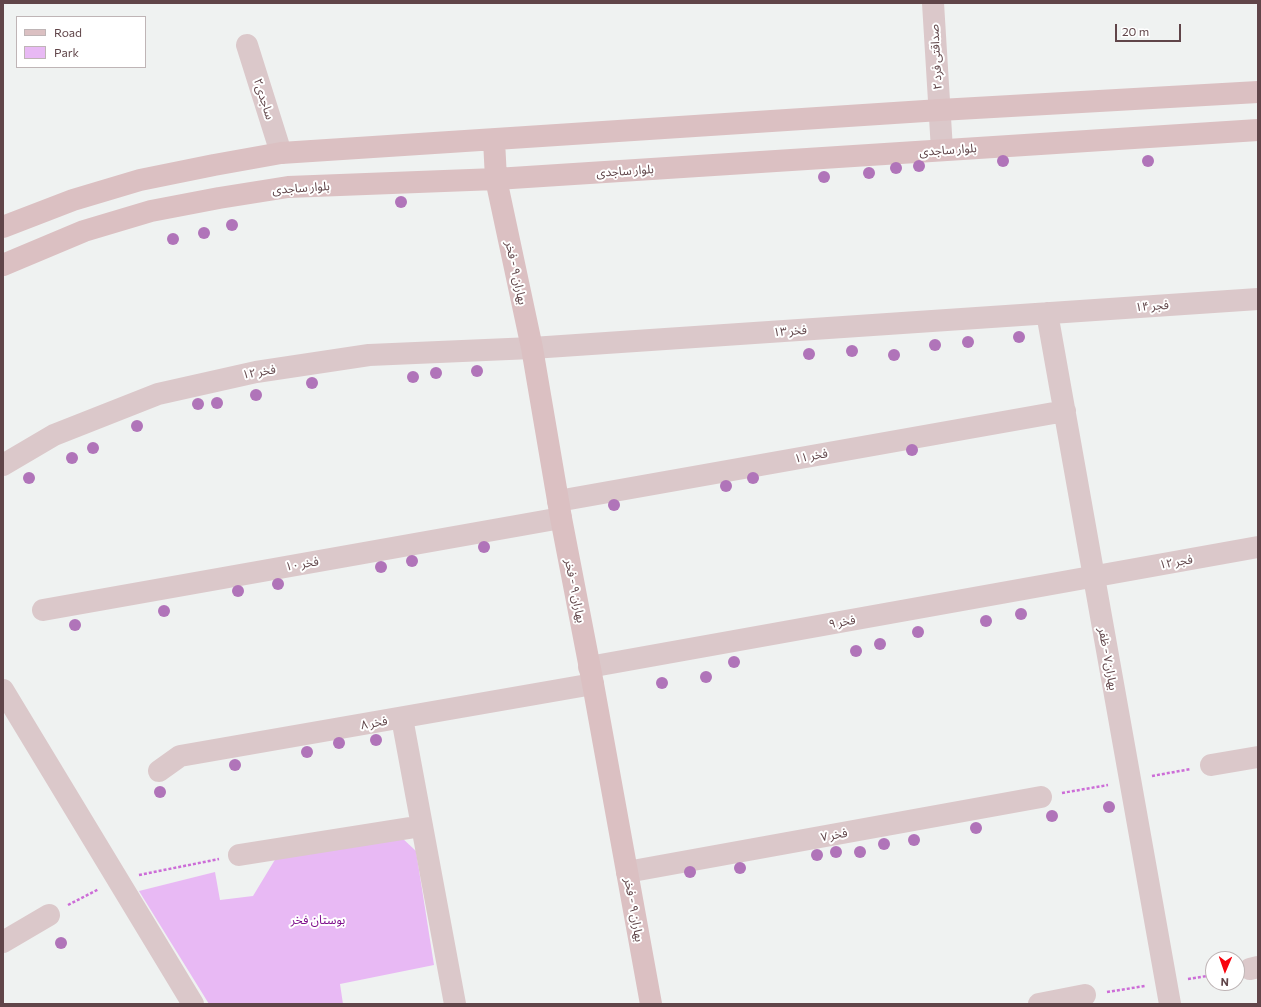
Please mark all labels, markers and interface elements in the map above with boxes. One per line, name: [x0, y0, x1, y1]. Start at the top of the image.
legend: [16, 16, 146, 68]
scale bar: [1117, 16, 1183, 42]
street label: صداقتی فرد ۲: [927, 24, 945, 90]
text: 20 m: [1122, 24, 1149, 38]
text: Road: [54, 25, 82, 39]
text: Park: [54, 45, 79, 59]
street label: ساجدی۲: [251, 77, 277, 121]
street label: بلوار ساجدی: [919, 141, 977, 159]
street label: بلوار ساجدی: [596, 162, 654, 180]
street label: بلوار ساجدی: [272, 179, 330, 197]
street label: بهاران ۹ - فخر: [502, 240, 530, 306]
street label: فجر ۱۴: [1135, 298, 1169, 314]
street label: فخر ۱۳: [773, 323, 807, 339]
street label: فخر ۱۲: [241, 362, 277, 382]
street label: فخر ۱۱: [793, 446, 829, 466]
street label: فجر ۱۲: [1158, 552, 1194, 572]
street label: فخر ۱۰: [284, 554, 320, 574]
street label: بهاران ۹ - فخر: [562, 558, 588, 624]
street label: فخر ۹: [827, 613, 857, 631]
street label: بهاران۷ - ظفر: [1095, 627, 1121, 691]
street label: فخر ۸: [359, 714, 389, 732]
street label: فخر ۷: [819, 826, 849, 844]
street label: بهاران ۹ - فخر: [621, 877, 647, 943]
park label: بوستان فخر: [291, 913, 345, 927]
north arrow: [1205, 951, 1245, 991]
text: N: [1220, 976, 1229, 989]

